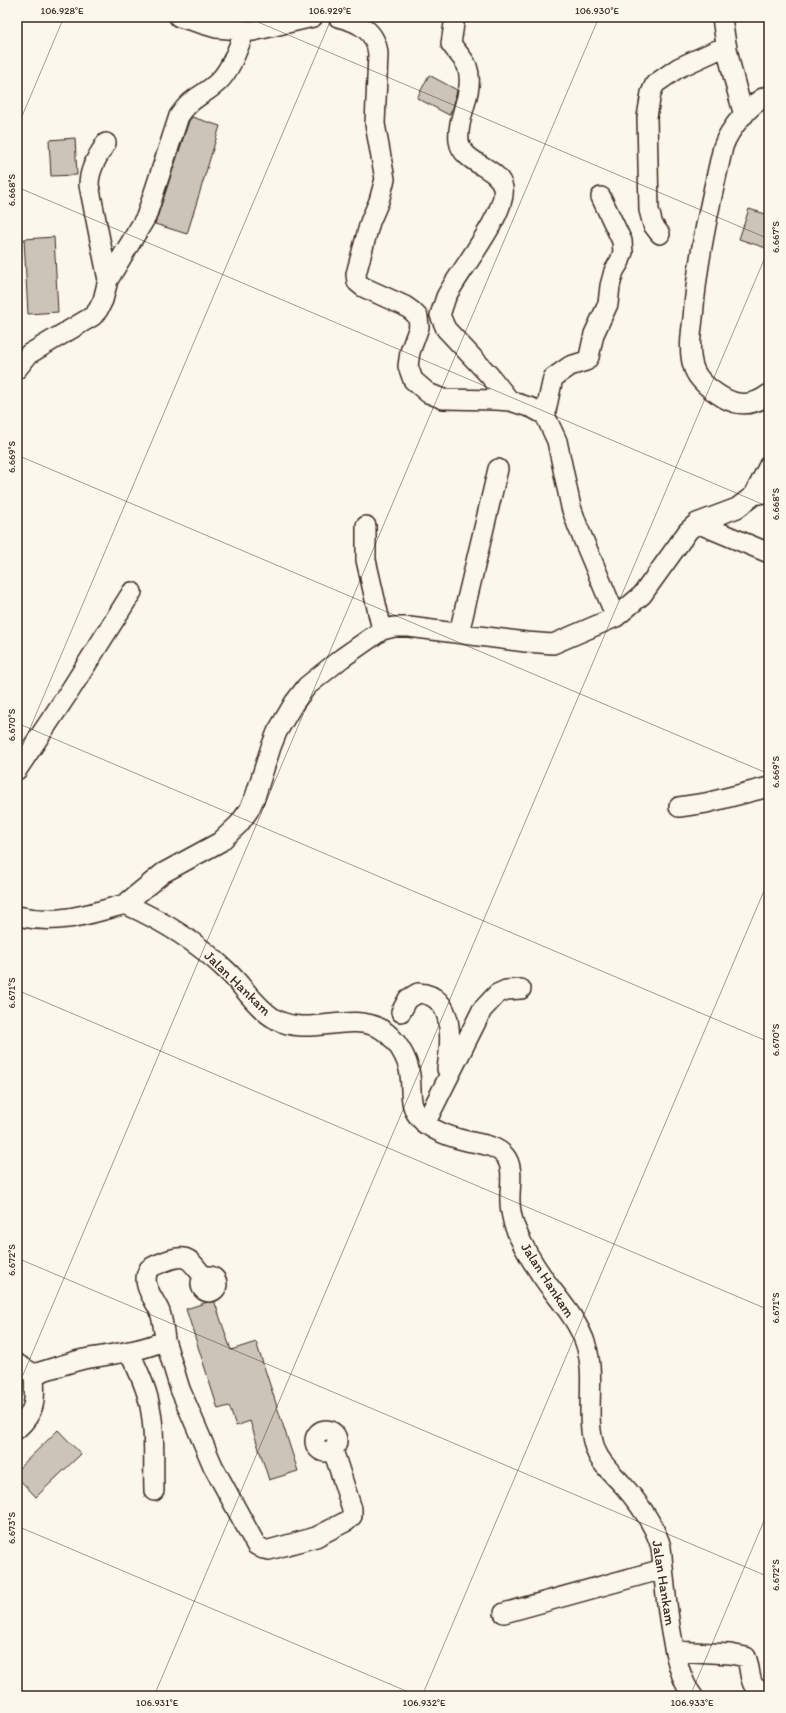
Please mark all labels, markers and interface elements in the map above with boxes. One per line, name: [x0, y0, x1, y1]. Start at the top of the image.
text: 106.928°E: [41, 4, 84, 17]
text: 106.929°E: [309, 4, 352, 17]
text: 106.930°E: [575, 4, 619, 17]
text: 6.668°S: [5, 173, 18, 206]
text: 6.667°S: [769, 221, 782, 253]
text: 6.669°S: [5, 441, 18, 473]
text: 6.668°S: [769, 487, 782, 520]
text: 6.670°S: [5, 708, 18, 741]
text: 6.669°S: [769, 756, 782, 788]
street label: Jalan Hankam: [201, 947, 275, 1020]
text: 6.671°S: [5, 977, 18, 1009]
text: 6.670°S: [769, 1023, 782, 1056]
street label: Jalan Hankam: [517, 1240, 579, 1322]
text: 6.672°S: [5, 1244, 18, 1276]
text: 6.671°S: [769, 1292, 782, 1324]
text: 6.673°S: [5, 1512, 18, 1544]
street label: Jalan Hankam: [648, 1539, 679, 1628]
text: 6.672°S: [769, 1559, 782, 1591]
text: 106.931°E: [136, 1696, 179, 1709]
text: 106.932°E: [403, 1696, 446, 1709]
text: 106.933°E: [670, 1696, 714, 1709]

